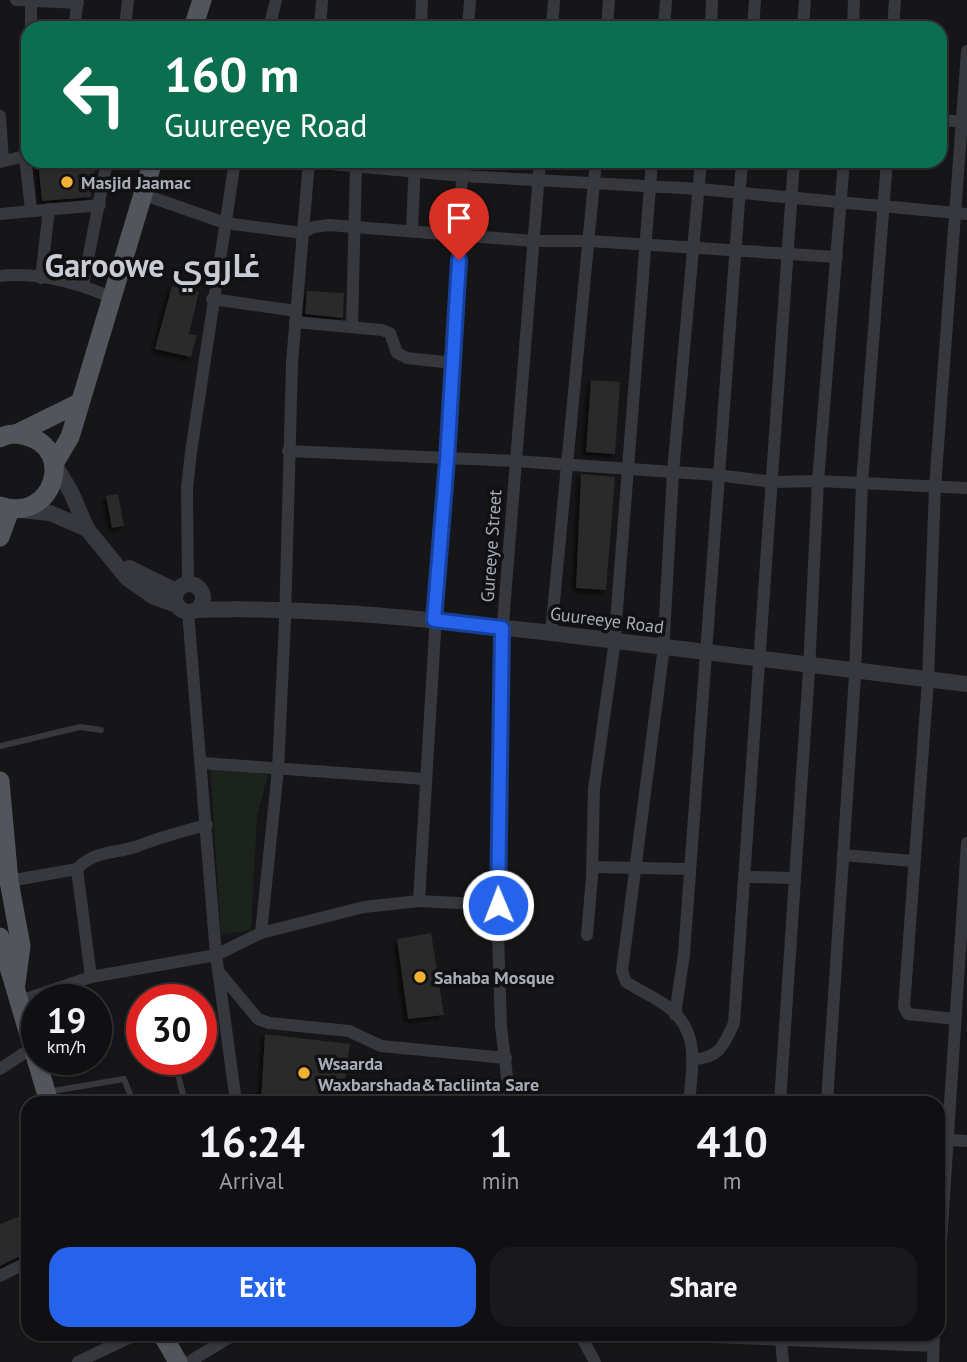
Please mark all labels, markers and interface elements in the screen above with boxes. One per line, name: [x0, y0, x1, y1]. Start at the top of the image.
text: 160 m: [164, 42, 299, 106]
icon: left: [49, 49, 140, 140]
text: Guureeye Road: [164, 104, 368, 146]
place label: Masjid Jaamac: [81, 171, 191, 194]
marker: Masjid Jaamac: [59, 174, 75, 190]
pin: [429, 188, 489, 260]
icon: arrive: [440, 199, 478, 237]
district label: Garoowe غاروي: [45, 244, 261, 292]
street label: Gureeye Street: [476, 489, 506, 603]
street label: Guureeye Road: [549, 602, 665, 638]
position arrow: [461, 868, 535, 942]
place label: Sahaba Mosque: [434, 966, 554, 989]
marker: Sahaba Mosque: [412, 969, 428, 985]
speed limit sign: 30: [126, 984, 217, 1075]
text: 19: [47, 997, 86, 1043]
text: km/h: [47, 1035, 86, 1058]
place label: Wsaarda Waxbarshada&Tacliinta Sare: [318, 1052, 539, 1096]
marker: Wsaarda Waxbarshada&Tacliinta Sare: [296, 1065, 312, 1081]
text: 16:24: [198, 1114, 305, 1169]
text: 1: [489, 1114, 512, 1169]
text: 410: [696, 1114, 768, 1169]
text: Arrival: [219, 1166, 284, 1195]
text: min: [482, 1166, 519, 1195]
text: m: [723, 1166, 741, 1195]
button: Exit: [49, 1247, 476, 1327]
button: Share: [490, 1247, 917, 1327]

